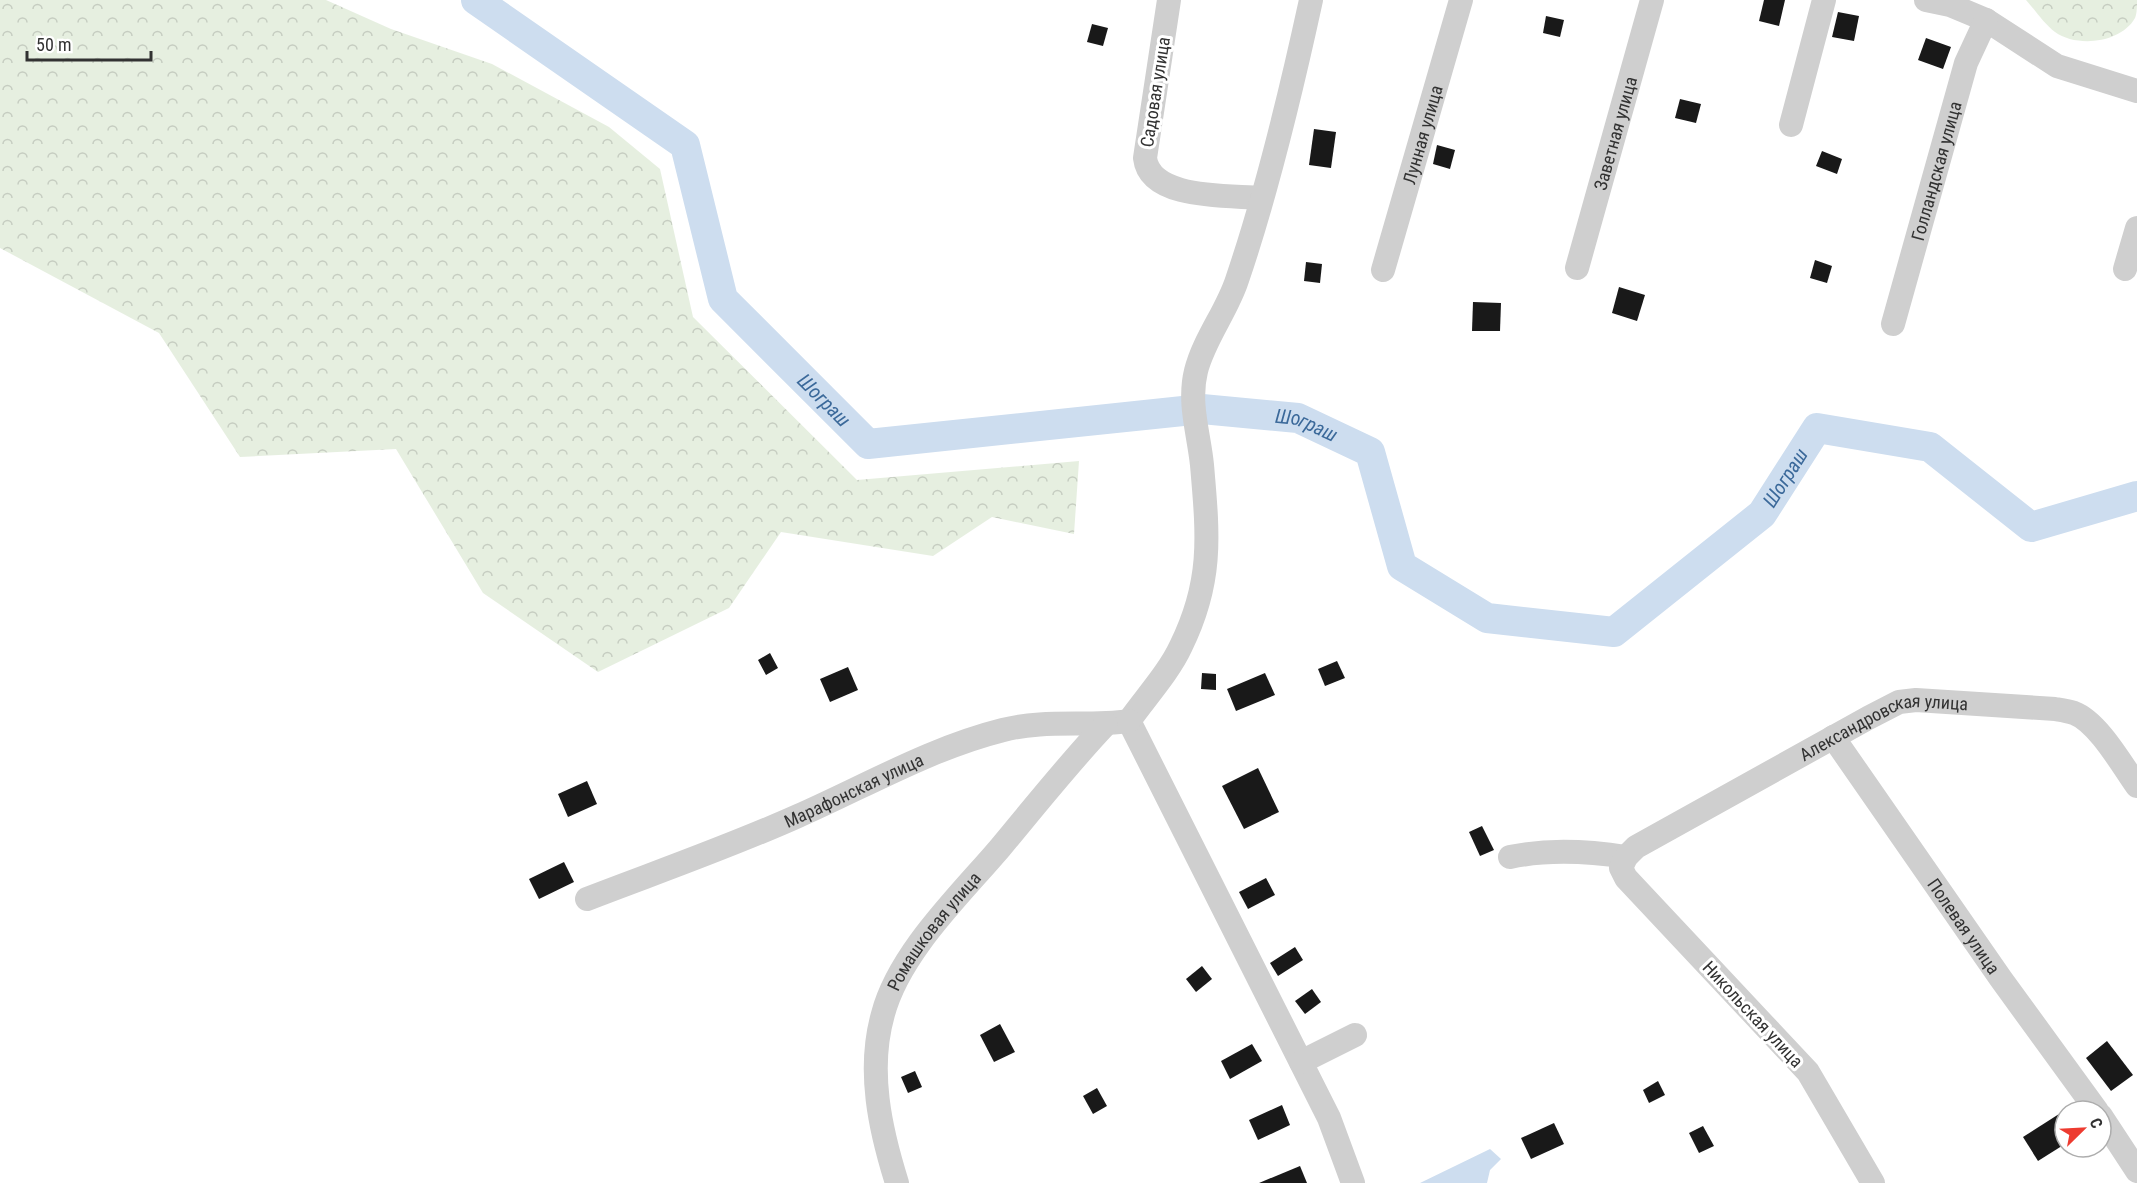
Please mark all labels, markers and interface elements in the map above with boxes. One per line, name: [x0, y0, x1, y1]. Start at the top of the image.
scale bar: [27, 24, 152, 62]
text: 50 m: [36, 34, 71, 55]
street label: Садовая улица: [1136, 35, 1174, 149]
street label: Заветная улица: [1589, 74, 1641, 192]
street label: Лунная улица: [1398, 83, 1446, 186]
street label: Голландская улица: [1906, 99, 1965, 243]
water label: Шограш: [793, 369, 856, 432]
water label: Шограш: [1274, 404, 1342, 447]
water label: Шограш: [1757, 444, 1813, 512]
street label: Александровская улица: [1795, 689, 1969, 765]
street label: Марафонская улица: [781, 749, 926, 831]
street label: Ромашковая улица: [882, 867, 985, 994]
street label: Полевая улица: [1924, 874, 2005, 978]
street label: Никольская улица: [1698, 957, 1808, 1071]
north arrow: [2053, 1099, 2113, 1159]
text: С: [2086, 1115, 2107, 1131]

